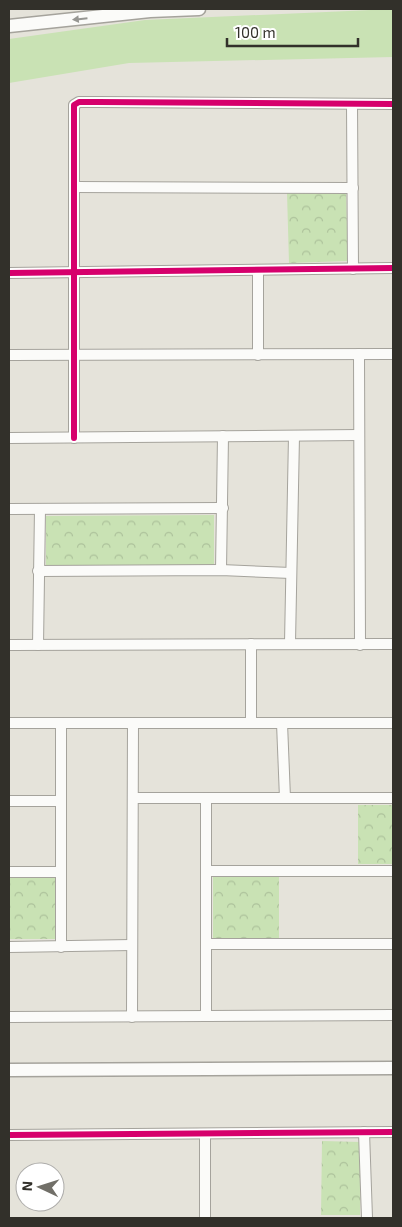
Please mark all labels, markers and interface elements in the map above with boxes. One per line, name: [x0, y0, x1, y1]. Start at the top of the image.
one-way arrow: [72, 15, 88, 23]
scale bar: [227, 15, 358, 47]
text: 100 m: [235, 23, 276, 41]
north arrow: [15, 1162, 65, 1212]
text: N: [18, 1180, 35, 1192]

